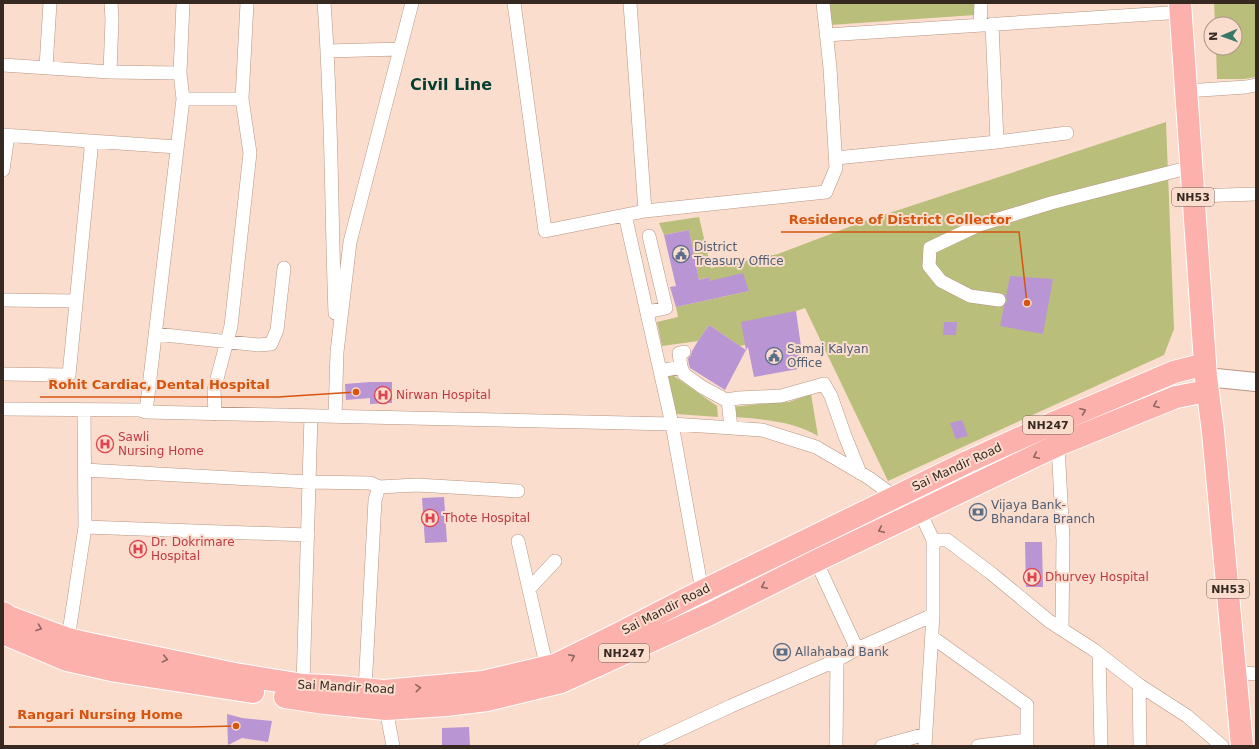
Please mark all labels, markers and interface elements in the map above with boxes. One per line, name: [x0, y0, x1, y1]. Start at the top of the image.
north arrow: [1203, 16, 1243, 56]
text: N: [1207, 31, 1220, 41]
district label: Civil Line: [410, 75, 492, 94]
road number: NH53: [1172, 188, 1214, 206]
callout: Residence of District Collector: [781, 207, 1019, 232]
text: Residence of District Collector: [789, 212, 1012, 227]
place label: District Treasury Office: [693, 240, 784, 268]
public building icon: District Treasury Office: [671, 244, 691, 264]
place label: Samaj Kalyan Office: [787, 342, 869, 370]
public building icon: Samaj Kalyan Office: [764, 346, 784, 366]
callout: Rohit Cardiac, Dental Hospital: [40, 372, 278, 397]
text: Rohit Cardiac, Dental Hospital: [48, 377, 270, 392]
hospital icon: Nirwan Hospital: [373, 385, 393, 405]
place label: Nirwan Hospital: [396, 388, 491, 402]
one-way arrow: [1153, 401, 1160, 409]
one-way arrow: [1079, 407, 1086, 415]
road number: NH247: [1023, 416, 1073, 434]
place label: Sawli Nursing Home: [118, 430, 204, 458]
hospital icon: Sawli Nursing Home: [95, 434, 115, 454]
street label: Sai Mandir Road: [910, 440, 1004, 494]
one-way arrow: [1033, 451, 1041, 459]
place label: Vijaya Bank- Bhandara Branch: [991, 498, 1095, 526]
bank icon: Vijaya Bank- Bhandara Branch: [968, 502, 988, 522]
hospital icon: Thote Hospital: [420, 508, 440, 528]
place label: Thote Hospital: [442, 511, 530, 525]
one-way arrow: [878, 525, 886, 533]
place label: Dr. Dokrimare Hospital: [151, 535, 235, 563]
hospital icon: Dr. Dokrimare Hospital: [128, 539, 148, 559]
hospital icon: Dhurvey Hospital: [1022, 567, 1042, 587]
place label: Dhurvey Hospital: [1045, 570, 1149, 584]
road number: NH53: [1207, 580, 1249, 598]
street label: Sai Mandir Road: [619, 581, 713, 637]
one-way arrow: [761, 582, 768, 589]
one-way arrow: [35, 623, 42, 632]
bank icon: Allahabad Bank: [772, 642, 792, 662]
road number: NH247: [599, 644, 649, 662]
place label: Allahabad Bank: [795, 645, 889, 659]
one-way arrow: [567, 654, 575, 662]
one-way arrow: [161, 655, 168, 663]
street label: Sai Mandir Road: [297, 677, 395, 697]
one-way arrow: [415, 684, 421, 693]
callout: Rangari Nursing Home: [9, 702, 191, 727]
text: Rangari Nursing Home: [17, 707, 183, 722]

